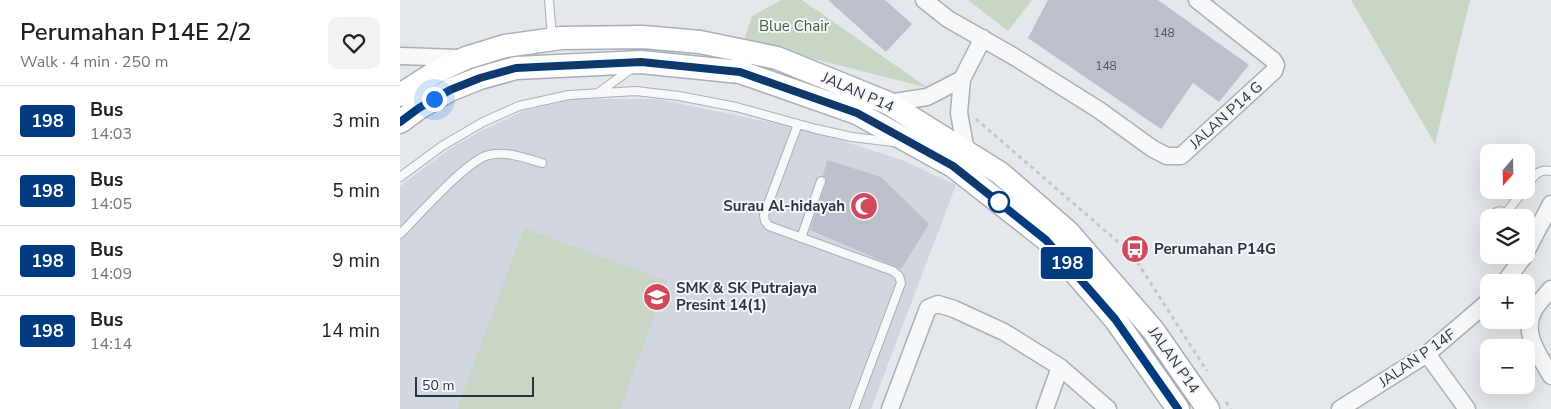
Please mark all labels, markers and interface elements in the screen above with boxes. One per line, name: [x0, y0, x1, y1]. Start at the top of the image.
text: Perumahan P14E 2/2: [20, 16, 251, 48]
park label: Blue Chair: [759, 16, 830, 36]
button: heart: [328, 17, 380, 69]
house number: 148: [1153, 25, 1175, 41]
text: Walk · 4 min · 250 m: [20, 51, 168, 73]
house number: 148: [1095, 58, 1117, 74]
street label: JALAN P14: [818, 67, 897, 117]
street label: JALAN P14 G: [1184, 77, 1267, 154]
your location: [422, 87, 447, 112]
text: Bus: [90, 97, 123, 123]
text: 3 min: [332, 108, 380, 134]
text: 198: [31, 109, 64, 133]
text: 14:03: [90, 123, 132, 145]
north arrow: [1480, 144, 1535, 199]
map controls: [1480, 144, 1535, 394]
text: Bus: [90, 167, 123, 193]
text: 5 min: [332, 178, 380, 204]
text: 198: [31, 179, 64, 203]
mosque icon: Surau Al-hidayah: [849, 191, 879, 221]
unlabelled marker: [988, 191, 1010, 213]
text: 14:05: [90, 193, 132, 215]
place label: Surau Al-hidayah: [723, 196, 845, 216]
button: layers: [1480, 209, 1535, 264]
bus stop icon: Perumahan P14G: [1120, 234, 1150, 264]
text: Bus: [90, 237, 123, 263]
place label: Perumahan P14G: [1154, 239, 1276, 259]
line badge: 198: [1038, 247, 1096, 279]
text: 9 min: [332, 248, 380, 274]
text: 198: [31, 249, 64, 273]
text: 198: [1051, 251, 1083, 275]
text: 14:09: [90, 263, 132, 285]
button: +: [1480, 274, 1535, 329]
place label: SMK & SK Putrajaya Presint 14(1): [676, 278, 817, 315]
school or university icon: SMK & SK Putrajaya Presint 14(1): [642, 282, 672, 312]
text: Bus: [90, 307, 123, 333]
text: 14 min: [321, 318, 380, 344]
text: 198: [31, 319, 64, 343]
street label: JALAN P14: [1143, 322, 1204, 397]
street label: JALAN P 14F: [1374, 324, 1459, 392]
text: 14:14: [90, 333, 132, 355]
button: −: [1480, 339, 1535, 394]
scale bar: [415, 374, 534, 397]
text: 50 m: [422, 376, 454, 395]

